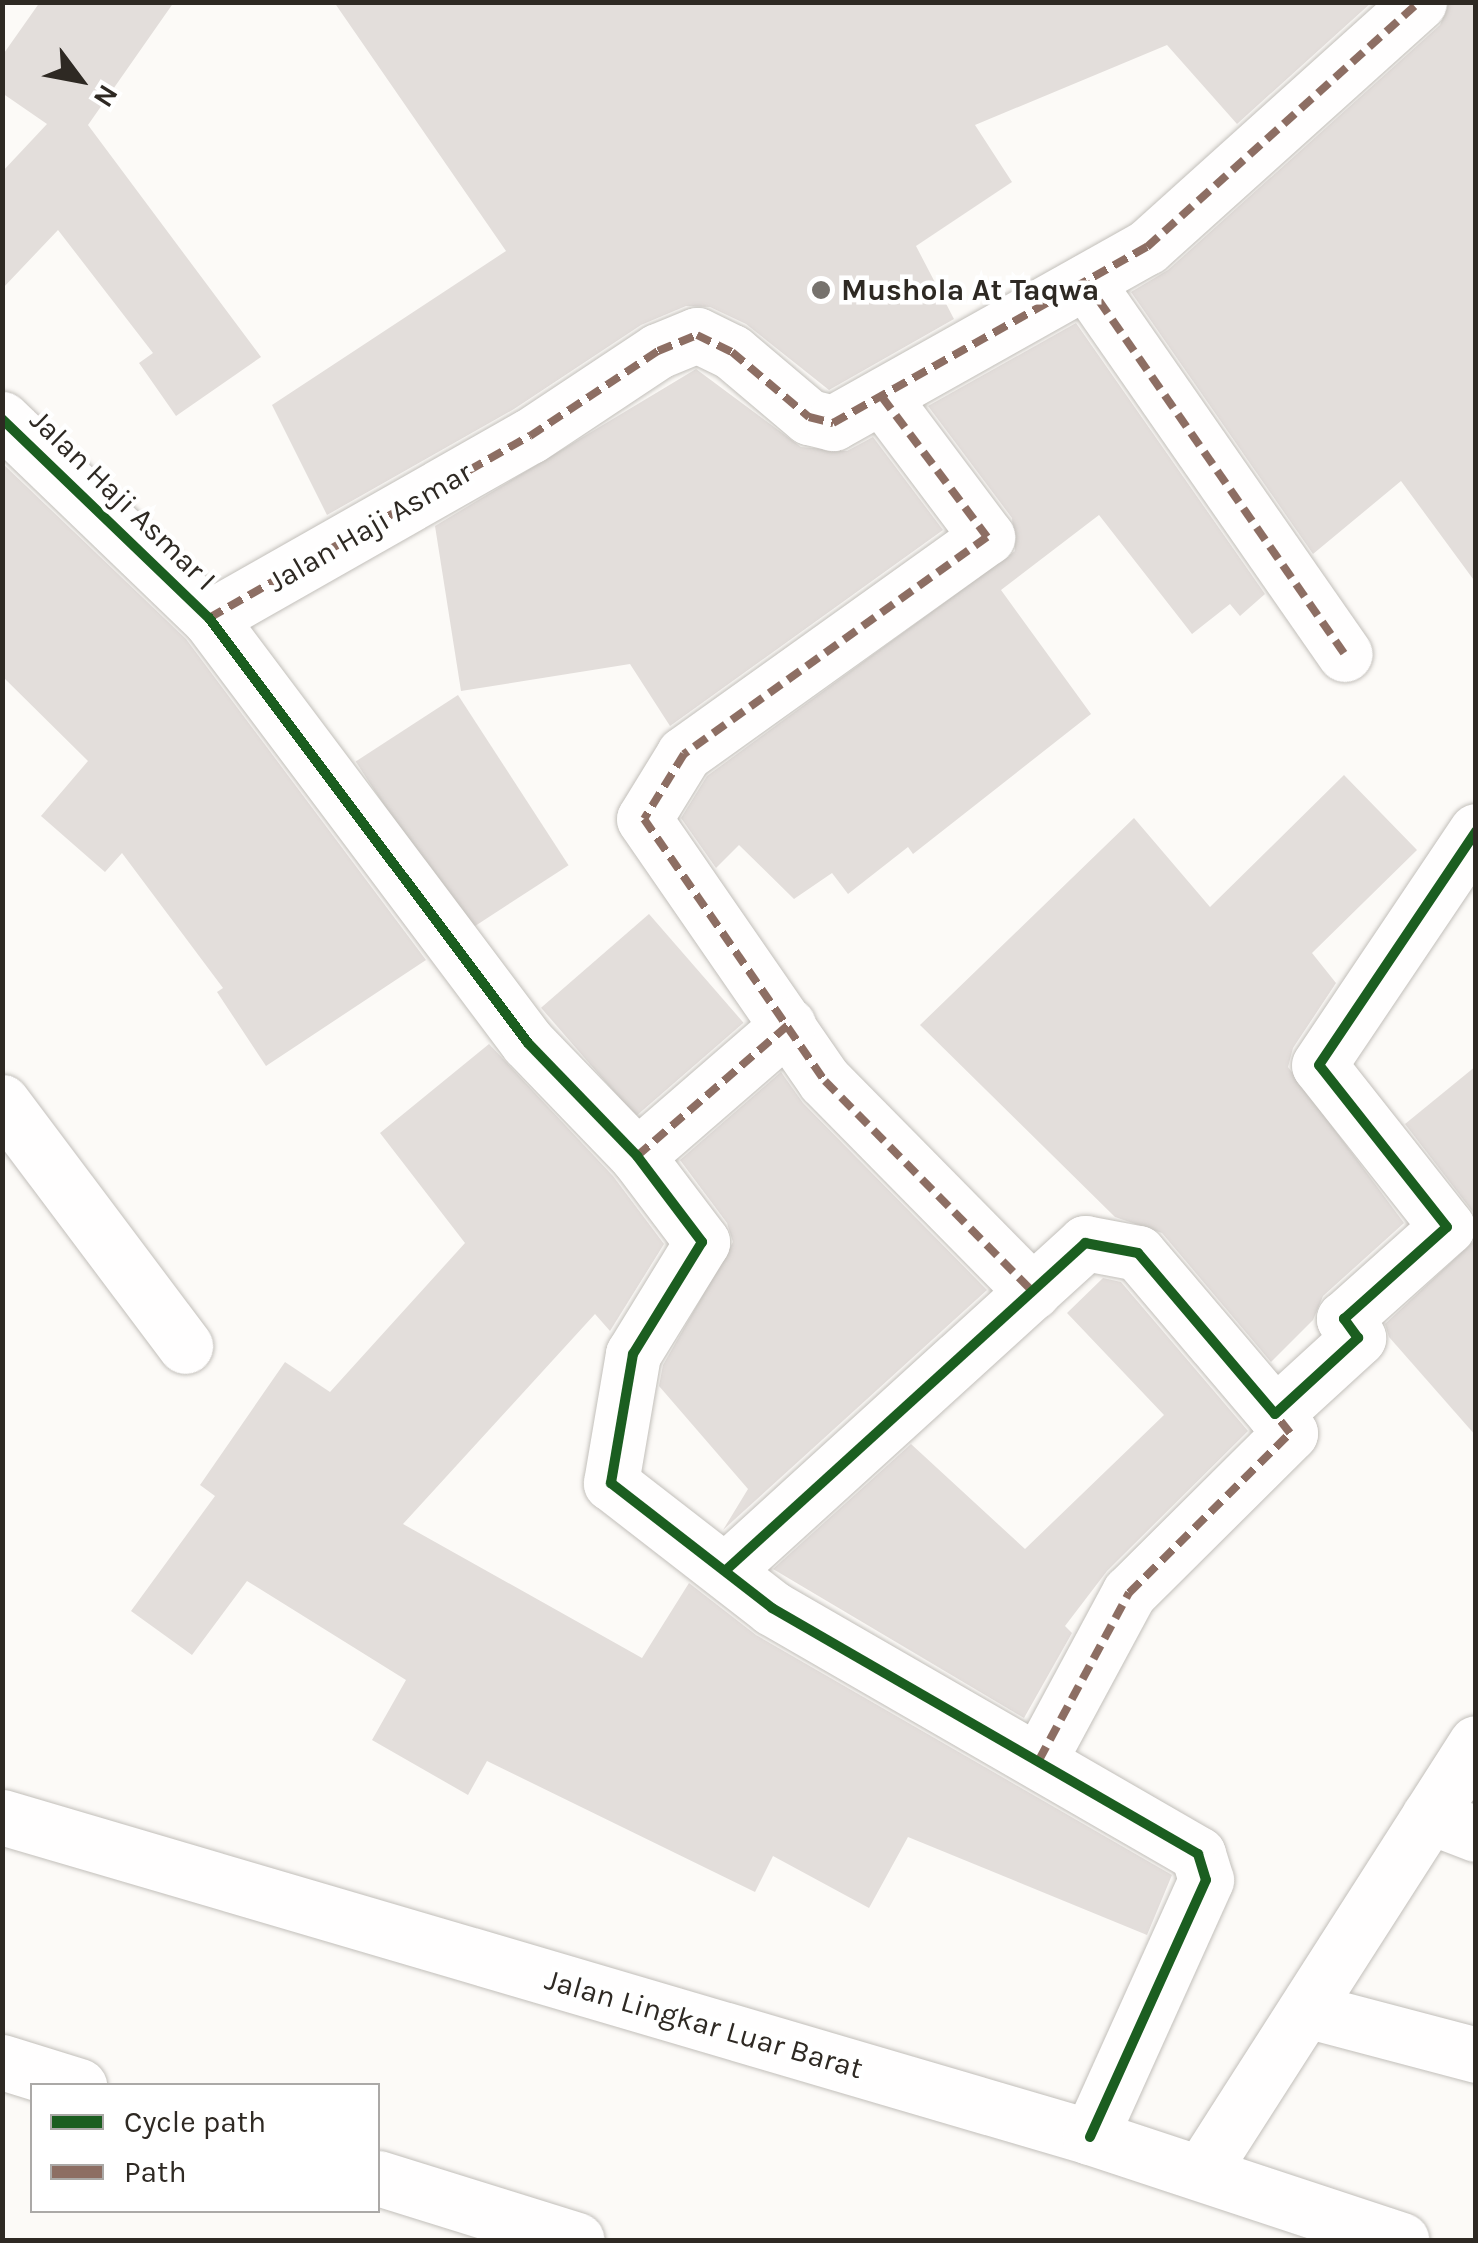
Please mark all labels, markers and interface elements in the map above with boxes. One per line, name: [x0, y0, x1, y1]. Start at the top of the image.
north arrow: [30, 30, 130, 130]
text: N: [87, 79, 125, 113]
place label: Mushola At Taqwa: [841, 272, 1099, 308]
marker: Mushola At Taqwa: [810, 279, 832, 301]
street label: Jalan Haji Asmar I: [22, 402, 224, 598]
street label: Jalan Haji Asmar: [262, 454, 478, 600]
street label: Jalan Lingkar Luar Barat: [541, 1961, 867, 2087]
legend: [30, 2083, 380, 2213]
text: Cycle path: [124, 2104, 266, 2140]
text: Path: [124, 2154, 187, 2190]

